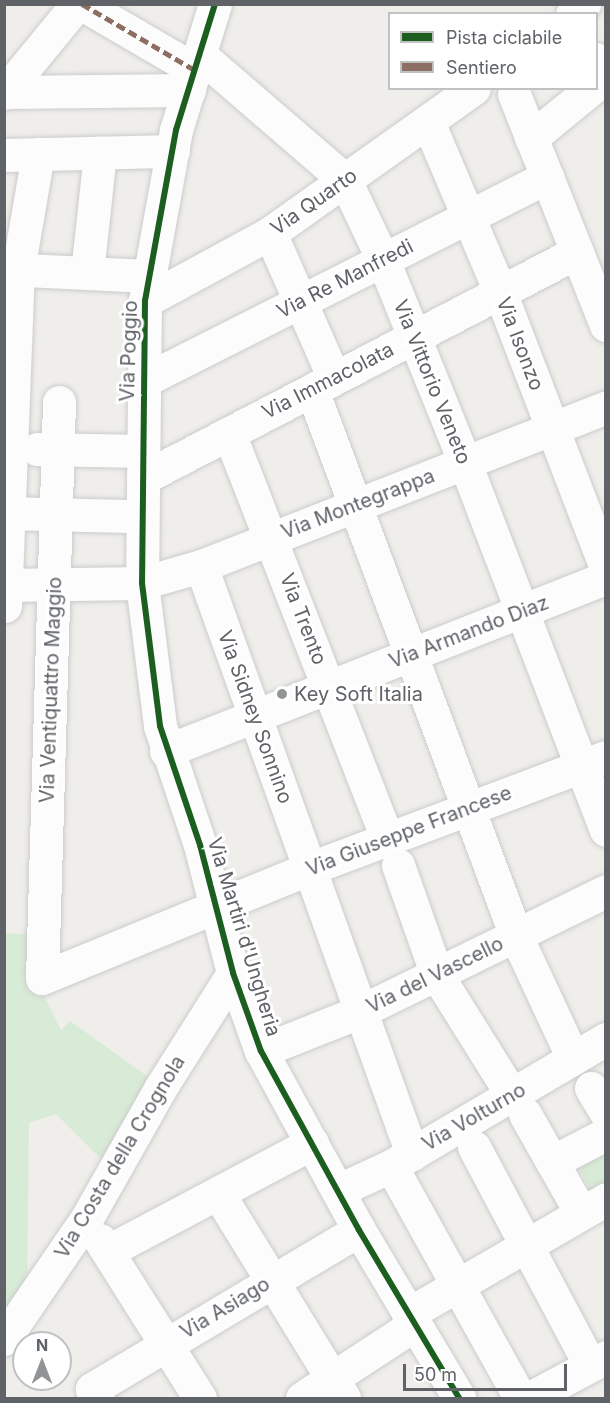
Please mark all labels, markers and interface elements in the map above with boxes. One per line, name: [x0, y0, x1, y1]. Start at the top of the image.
legend: [388, 12, 598, 90]
text: Pista ciclabile: [446, 27, 562, 48]
text: Sentiero: [446, 57, 517, 78]
street label: Via Quarto: [266, 163, 362, 241]
street label: Via Re Manfredi: [273, 234, 417, 324]
street label: Via Isonzo: [491, 294, 549, 394]
street label: Via Vittorio Veneto: [388, 296, 476, 468]
street label: Via Poggio: [115, 300, 143, 402]
street label: Via Immacolata: [258, 338, 398, 424]
street label: Via Montegrappa: [278, 464, 438, 544]
street label: Via Trento: [275, 570, 331, 668]
street label: Via Ventiquattro Maggio: [35, 576, 67, 804]
street label: Via Armando Diaz: [386, 590, 552, 674]
street label: Via Sidney Sonnino: [213, 627, 297, 807]
place label: Key Soft Italia: [294, 682, 423, 706]
marker: Key Soft Italia: [275, 687, 289, 701]
street label: Via Giuseppe Francese: [303, 781, 515, 881]
street label: Via Martiri d'Ungheria: [202, 835, 286, 1039]
street label: Via del Vascello: [363, 932, 507, 1018]
street label: Via Costa della Crognola: [50, 1051, 190, 1263]
street label: Via Volturno: [418, 1078, 530, 1156]
street label: Via Asiago: [176, 1272, 274, 1344]
north arrow: [12, 1331, 72, 1391]
text: N: [36, 1335, 48, 1355]
scale bar: [406, 1352, 570, 1390]
text: 50 m: [414, 1364, 457, 1385]

